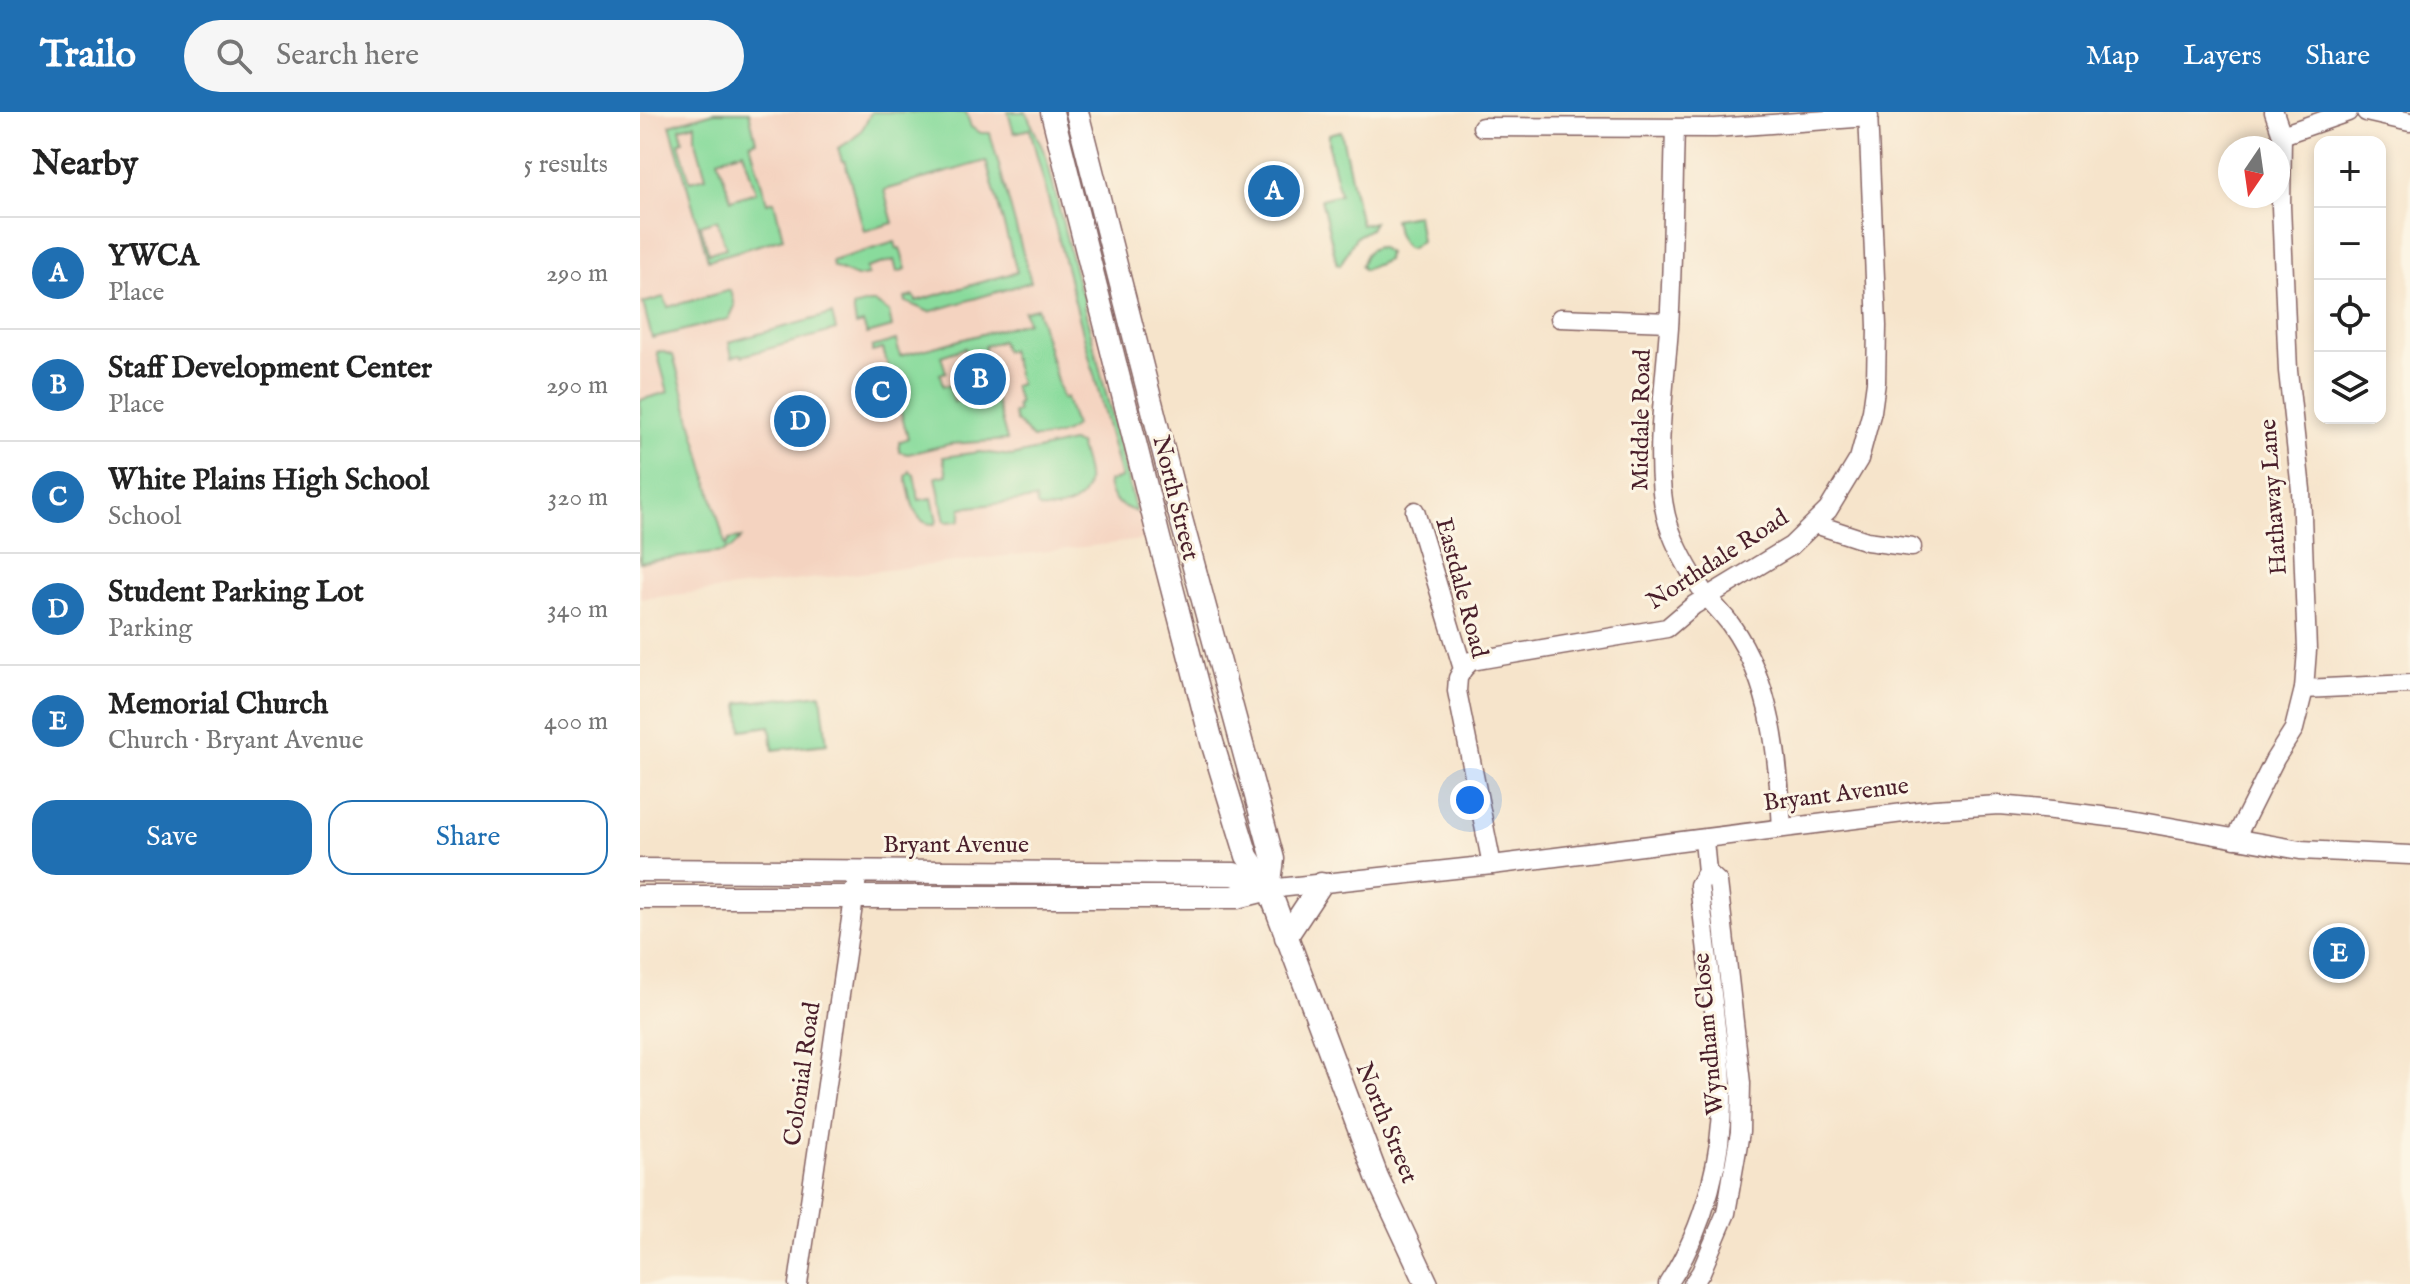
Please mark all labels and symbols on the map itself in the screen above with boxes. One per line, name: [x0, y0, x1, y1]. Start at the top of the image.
north arrow: [2218, 136, 2290, 208]
pin: A: [1248, 161, 1300, 221]
pin: B: [954, 349, 1006, 409]
street label: Middale Road: [1625, 349, 1659, 491]
pin: C: [855, 362, 907, 422]
pin: D: [774, 391, 826, 451]
street label: Hathaway Lane: [2253, 418, 2295, 576]
street label: North Street: [1145, 432, 1205, 564]
street label: Northdale Road: [1641, 503, 1795, 617]
street label: Eastdale Road: [1427, 515, 1495, 662]
street label: Bryant Avenue: [1762, 771, 1910, 819]
your location: [1450, 780, 1490, 820]
street label: Bryant Avenue: [883, 830, 1029, 861]
pin: E: [2313, 923, 2365, 983]
street label: Wyndham Close: [1686, 952, 1732, 1116]
street label: Colonial Road: [778, 1000, 828, 1148]
street label: North Street: [1348, 1058, 1424, 1188]

